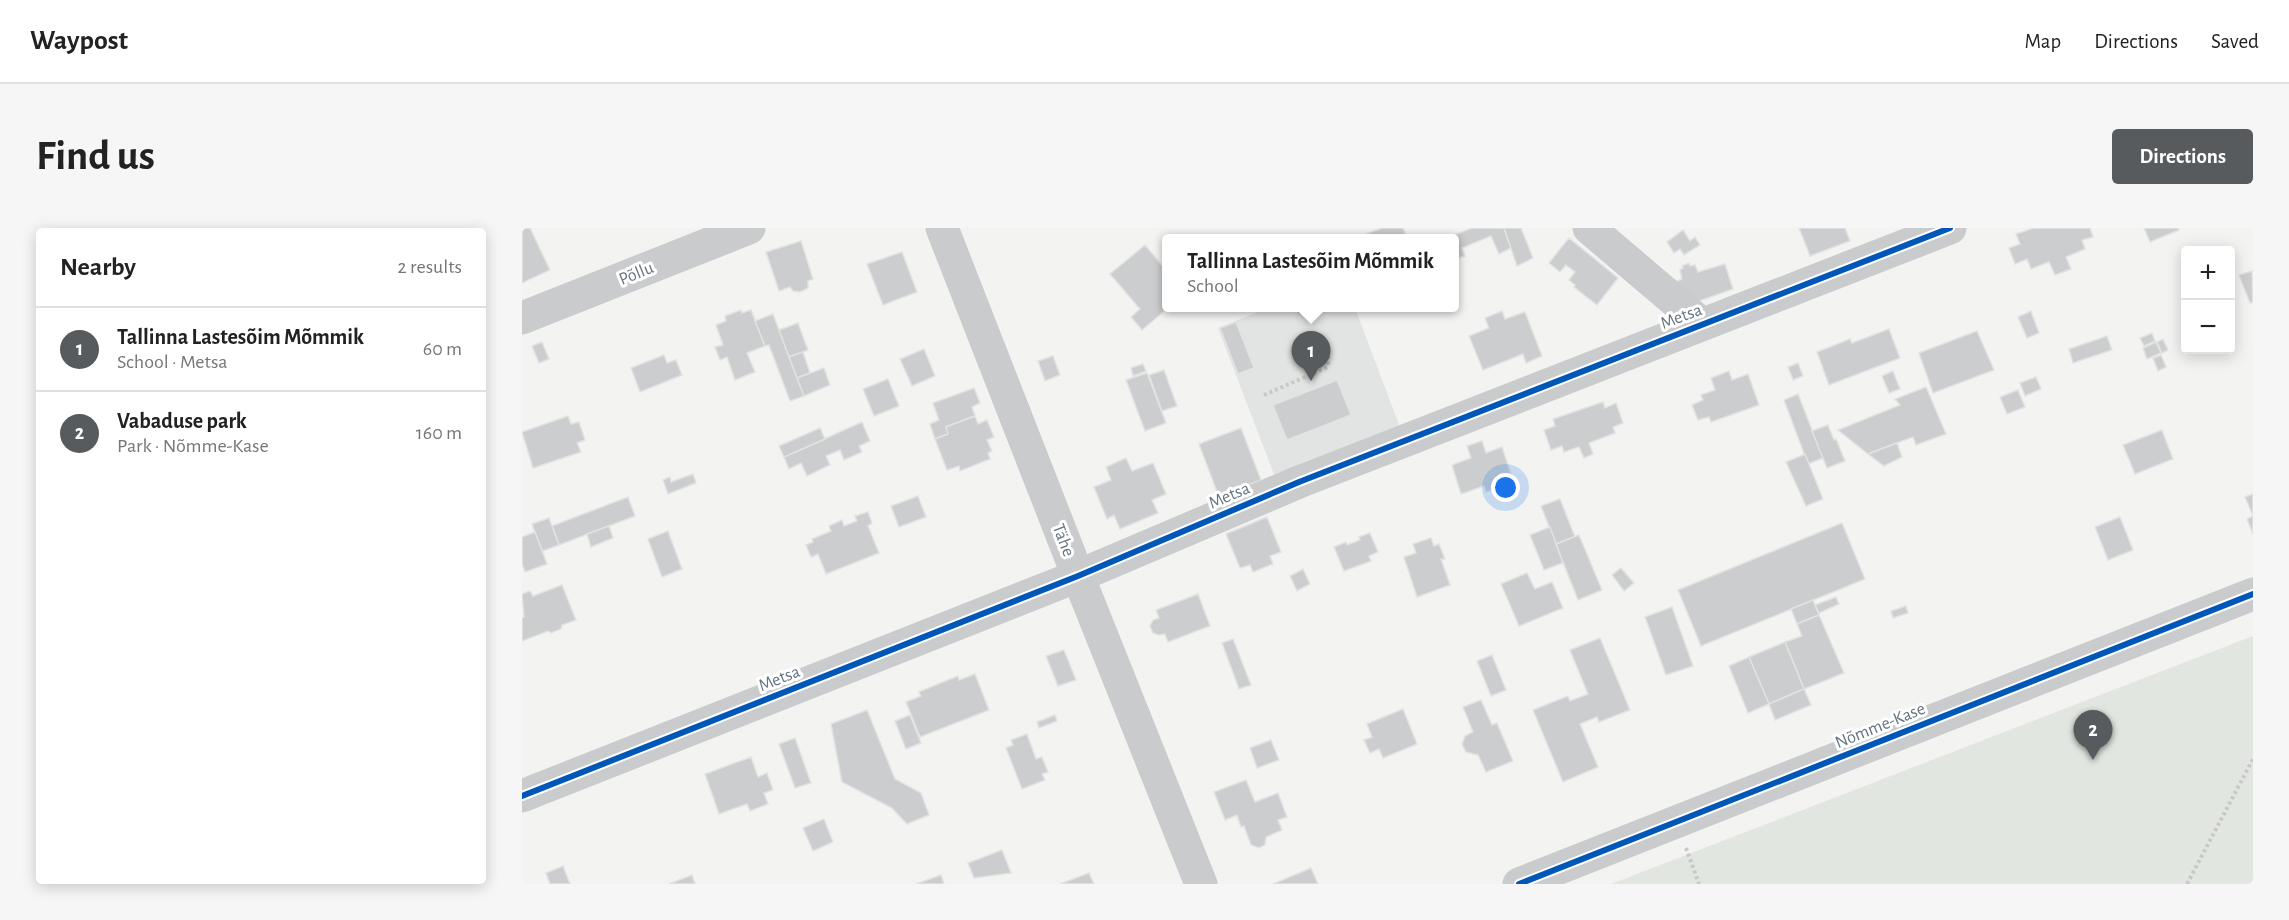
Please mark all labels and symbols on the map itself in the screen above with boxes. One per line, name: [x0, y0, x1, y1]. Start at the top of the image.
street label: Põllu: [617, 259, 656, 289]
street label: Metsa: [1658, 301, 1705, 333]
pin: 1: [1292, 332, 1330, 381]
your location: [1491, 473, 1520, 502]
street label: Metsa: [1206, 479, 1253, 513]
street label: Tähe: [1049, 521, 1077, 559]
street label: Metsa: [756, 663, 803, 695]
street label: Nõmme-Kase: [1833, 700, 1928, 752]
pin: 2: [2074, 710, 2112, 760]

